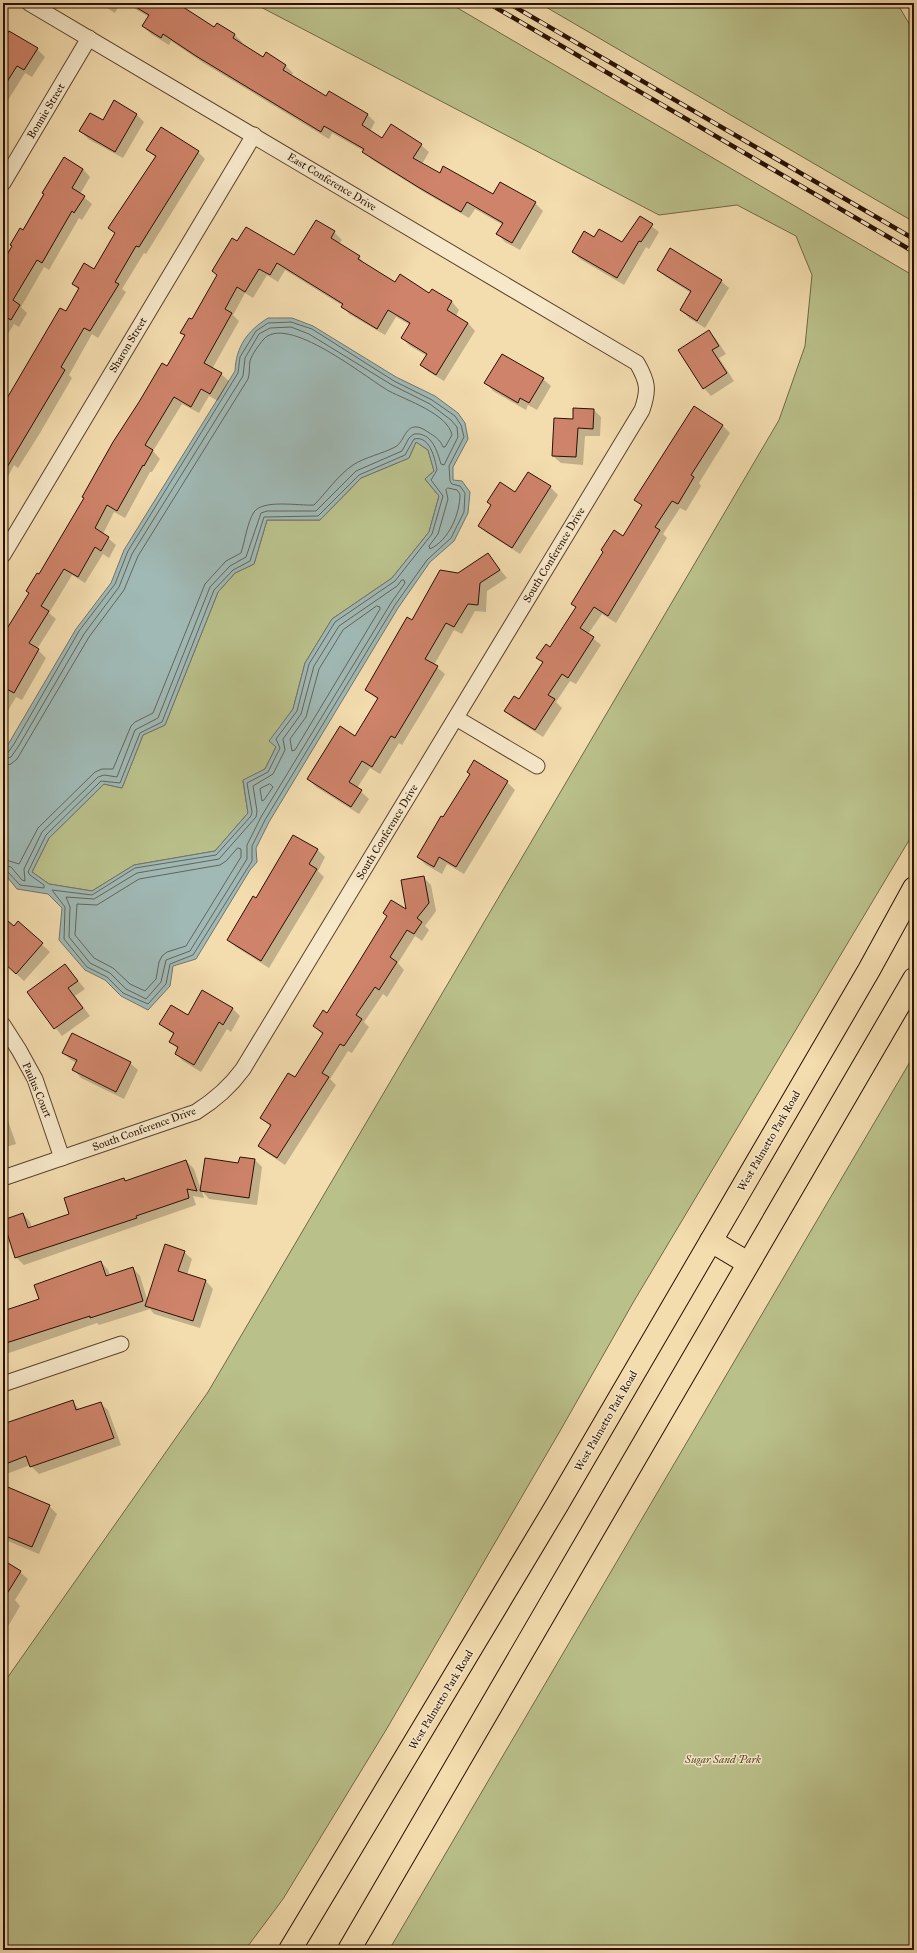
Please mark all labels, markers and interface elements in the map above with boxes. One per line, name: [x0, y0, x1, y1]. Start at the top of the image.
street label: Bonnie Street: [24, 81, 68, 141]
street label: East Conference Drive: [285, 150, 379, 214]
street label: Sharon Street: [106, 315, 150, 375]
street label: South Conference Drive: [520, 505, 588, 605]
street label: South Conference Drive: [353, 782, 421, 882]
street label: Paulus Court: [20, 1060, 55, 1120]
street label: West Palmetto Park Road: [735, 1088, 803, 1194]
street label: South Conference Drive: [91, 1104, 198, 1154]
street label: West Palmetto Park Road: [572, 1368, 640, 1474]
street label: West Palmetto Park Road: [406, 1647, 476, 1752]
park label: Sugar Sand Park: [684, 1753, 761, 1766]

